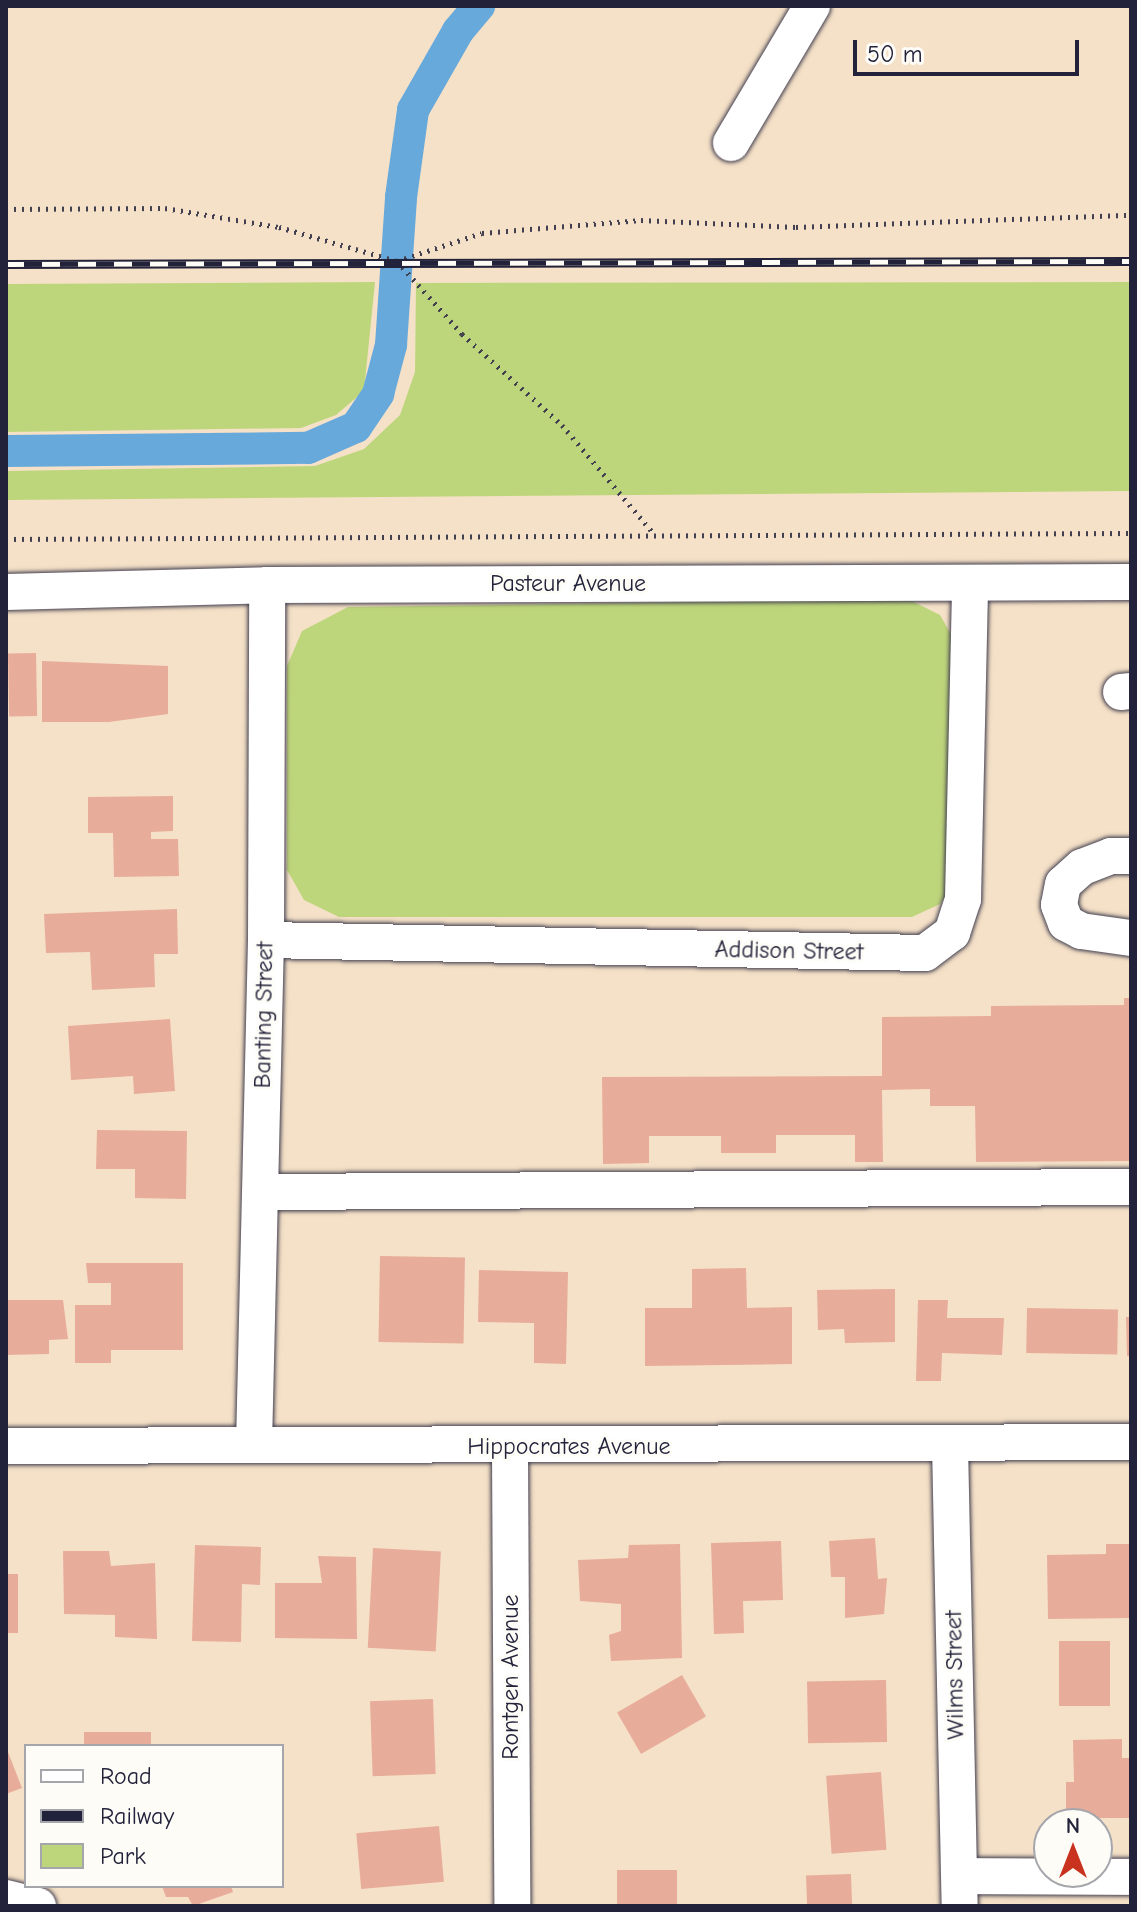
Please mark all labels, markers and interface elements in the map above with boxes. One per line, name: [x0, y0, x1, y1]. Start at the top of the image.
scale bar: [857, 24, 1083, 74]
text: 50 m: [867, 40, 923, 68]
street label: Pasteur Avenue: [490, 570, 646, 598]
street label: Addison Street: [714, 935, 864, 967]
street label: Banting Street: [248, 941, 280, 1089]
street label: Hippocrates Avenue: [467, 1433, 671, 1461]
street label: Rontgen Avenue: [497, 1594, 525, 1760]
street label: Wilms Street: [939, 1610, 971, 1740]
legend: [24, 1744, 284, 1888]
text: Road: [100, 1762, 152, 1790]
text: Railway: [100, 1802, 174, 1830]
north arrow: [1033, 1808, 1113, 1888]
text: N: [1066, 1813, 1080, 1839]
text: Park: [100, 1842, 146, 1870]

